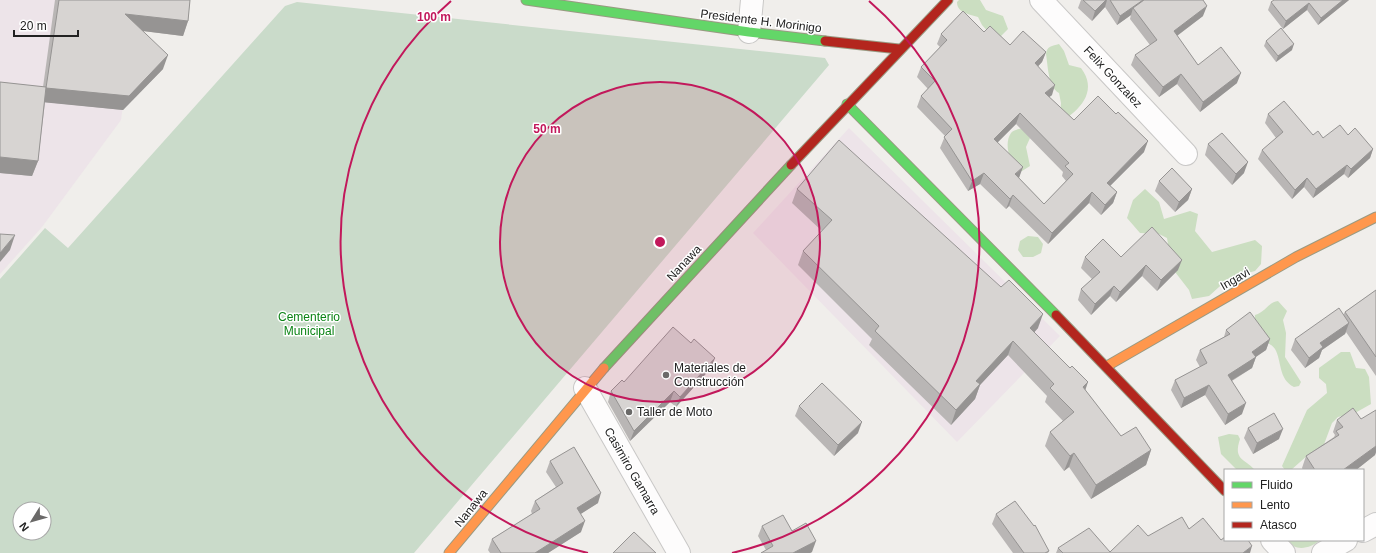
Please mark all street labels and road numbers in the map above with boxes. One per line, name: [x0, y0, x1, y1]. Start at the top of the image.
street label: Presidente H. Morinigo: [700, 7, 823, 35]
street label: Felix Gonzalez: [1081, 43, 1145, 111]
street label: Nanawa: [664, 242, 704, 284]
street label: Ingavi: [1218, 265, 1252, 293]
street label: Casimiro Gamarra: [601, 425, 663, 517]
street label: Nanawa: [452, 486, 490, 530]

